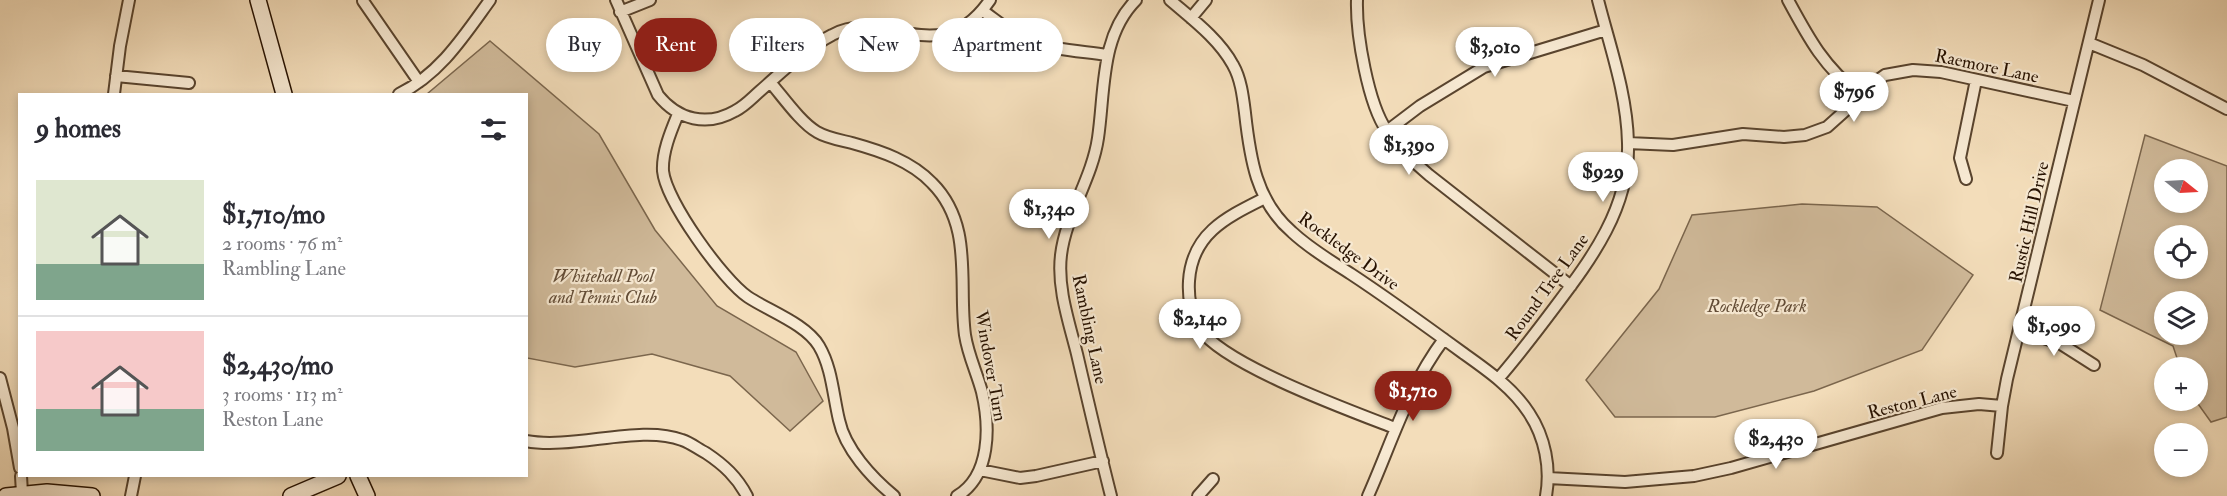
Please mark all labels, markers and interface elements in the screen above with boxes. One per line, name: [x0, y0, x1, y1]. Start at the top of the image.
chip: Buy: [546, 18, 622, 72]
chip: Rent: [634, 18, 717, 72]
chip: Filters: [729, 18, 826, 72]
chip: New: [838, 18, 920, 72]
chip: Apartment: [932, 18, 1063, 72]
pin: $3,010: [1446, 27, 1544, 78]
text: $3,010: [1469, 34, 1521, 59]
street label: Raemore Lane: [1933, 44, 2041, 89]
pin: $796: [1818, 72, 1890, 123]
text: $796: [1834, 79, 1874, 104]
text: 9 homes: [36, 113, 121, 145]
icon: filters: [477, 113, 510, 146]
pin: $1,390: [1360, 125, 1458, 176]
text: $1,390: [1383, 132, 1435, 157]
pin: $929: [1567, 152, 1639, 203]
text: $929: [1582, 159, 1624, 184]
street label: Rustic Hill Drive: [2004, 159, 2055, 285]
north arrow: [2154, 159, 2208, 213]
map controls: [2154, 159, 2208, 477]
pin: $1,340: [1000, 189, 1098, 240]
text: $1,340: [1023, 196, 1075, 221]
text: $1,710/mo: [222, 199, 325, 231]
icon: home: [84, 204, 156, 276]
street label: Rockledge Drive: [1294, 207, 1404, 296]
button: locate: [2154, 225, 2208, 279]
street label: Round Tree Lane: [1501, 229, 1594, 345]
text: 2 rooms · 76 m²: [222, 231, 342, 256]
text: Rambling Lane: [222, 256, 346, 281]
park label: Whitehall Pool and Tennis Club: [548, 265, 657, 309]
street label: Rambling Lane: [1067, 272, 1112, 386]
button: layers: [2154, 291, 2208, 345]
park label: Rockledge Park: [1706, 295, 1807, 318]
pin: $2,140: [1151, 299, 1249, 350]
text: $2,140: [1173, 306, 1227, 331]
pin: $1,090: [2005, 306, 2103, 357]
street label: Windover Turn: [969, 308, 1012, 423]
text: $1,090: [2027, 313, 2081, 338]
text: $2,430/mo: [222, 350, 333, 382]
icon: home: [84, 355, 156, 427]
button: +: [2154, 357, 2208, 411]
pin: $1,710: [1364, 371, 1462, 422]
text: $1,710: [1389, 378, 1437, 403]
street label: Reston Lane: [1865, 380, 1960, 425]
text: 3 rooms · 113 m²: [222, 382, 343, 407]
text: Reston Lane: [222, 407, 323, 432]
pin: $2,430: [1727, 419, 1825, 470]
button: −: [2154, 423, 2208, 477]
text: $2,430: [1748, 426, 1804, 451]

